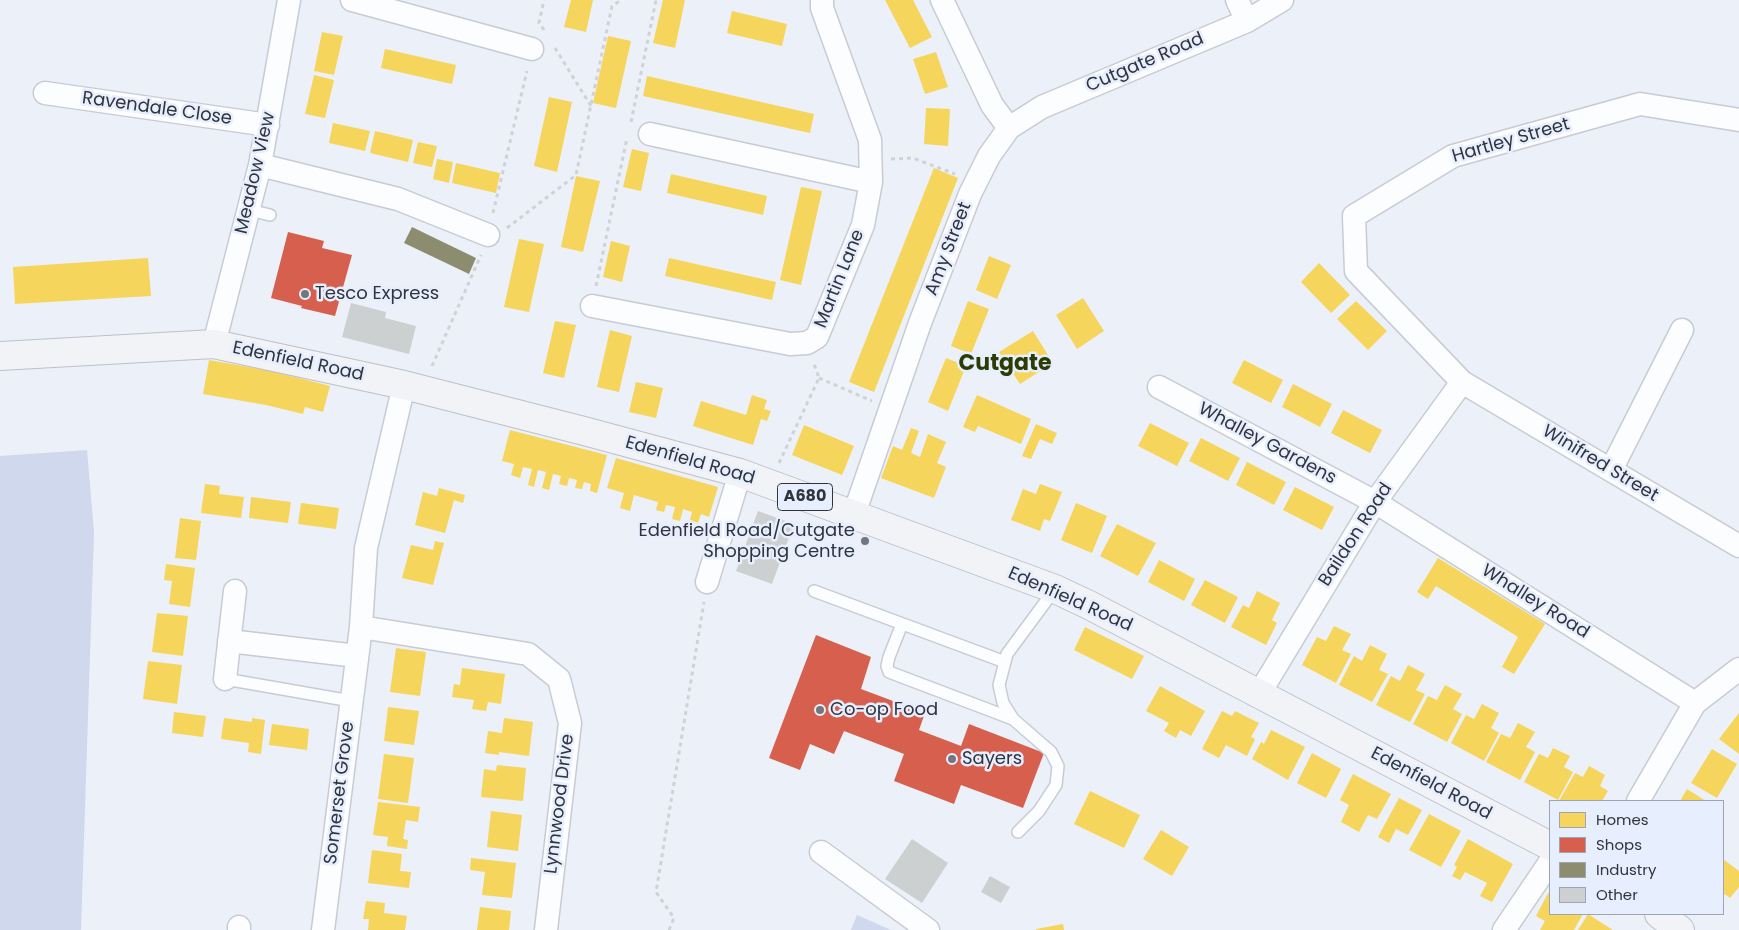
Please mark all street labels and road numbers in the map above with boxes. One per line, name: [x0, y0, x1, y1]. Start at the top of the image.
street label: Cutgate Road: [1083, 29, 1207, 97]
street label: Ravendale Close: [81, 88, 233, 130]
street label: Meadow View: [231, 110, 281, 236]
street label: Hartley Street: [1450, 114, 1572, 168]
street label: Amy Street: [921, 199, 977, 299]
street label: Martin Lane: [810, 227, 870, 331]
street label: Edenfield Road: [230, 338, 366, 386]
street label: Whalley Gardens: [1194, 398, 1340, 490]
street label: Winifred Street: [1538, 421, 1662, 507]
street label: Edenfield Road: [623, 432, 757, 490]
street label: Baildon Road: [1315, 479, 1397, 591]
road number: A680: [778, 484, 832, 511]
street label: Whalley Road: [1477, 560, 1593, 644]
street label: Edenfield Road: [1004, 563, 1136, 637]
street label: Somerset Grove: [321, 720, 359, 866]
street label: Lynnwood Drive: [541, 733, 579, 875]
street label: Edenfield Road: [1367, 743, 1495, 825]

